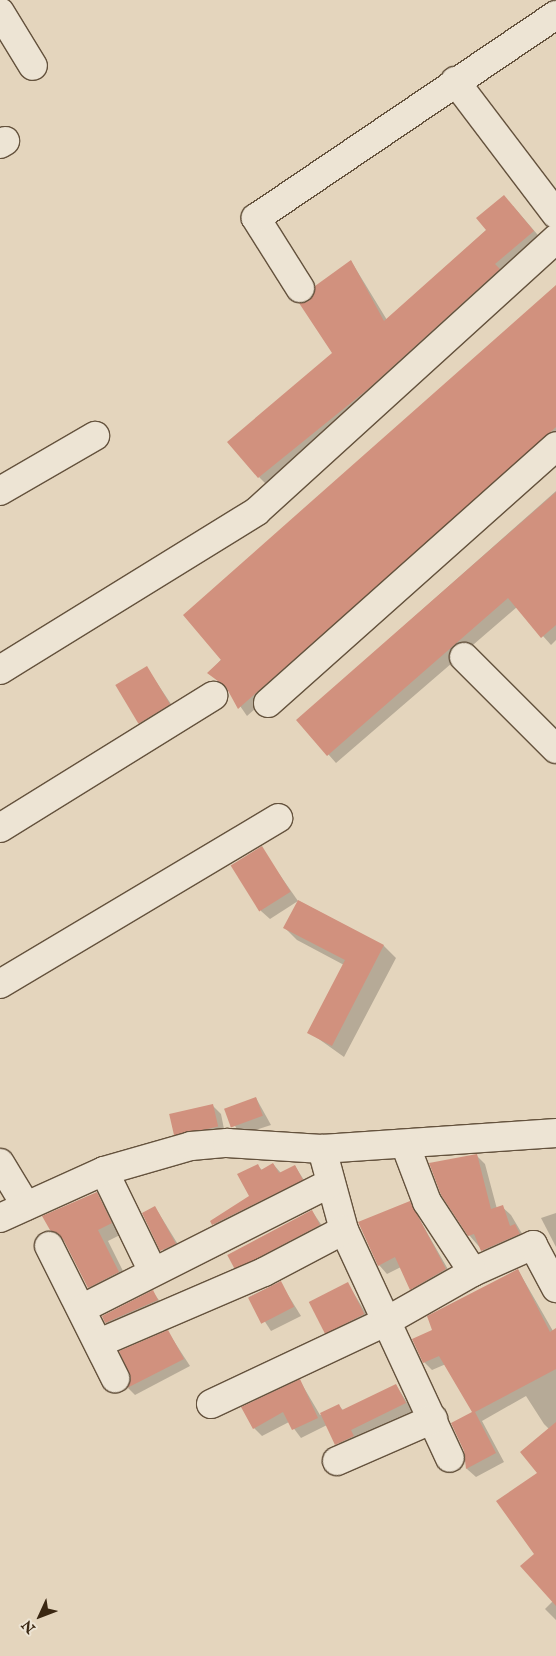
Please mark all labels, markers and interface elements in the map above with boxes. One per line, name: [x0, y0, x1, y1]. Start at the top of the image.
north arrow: [15, 1591, 65, 1641]
text: N: [18, 1616, 40, 1637]

